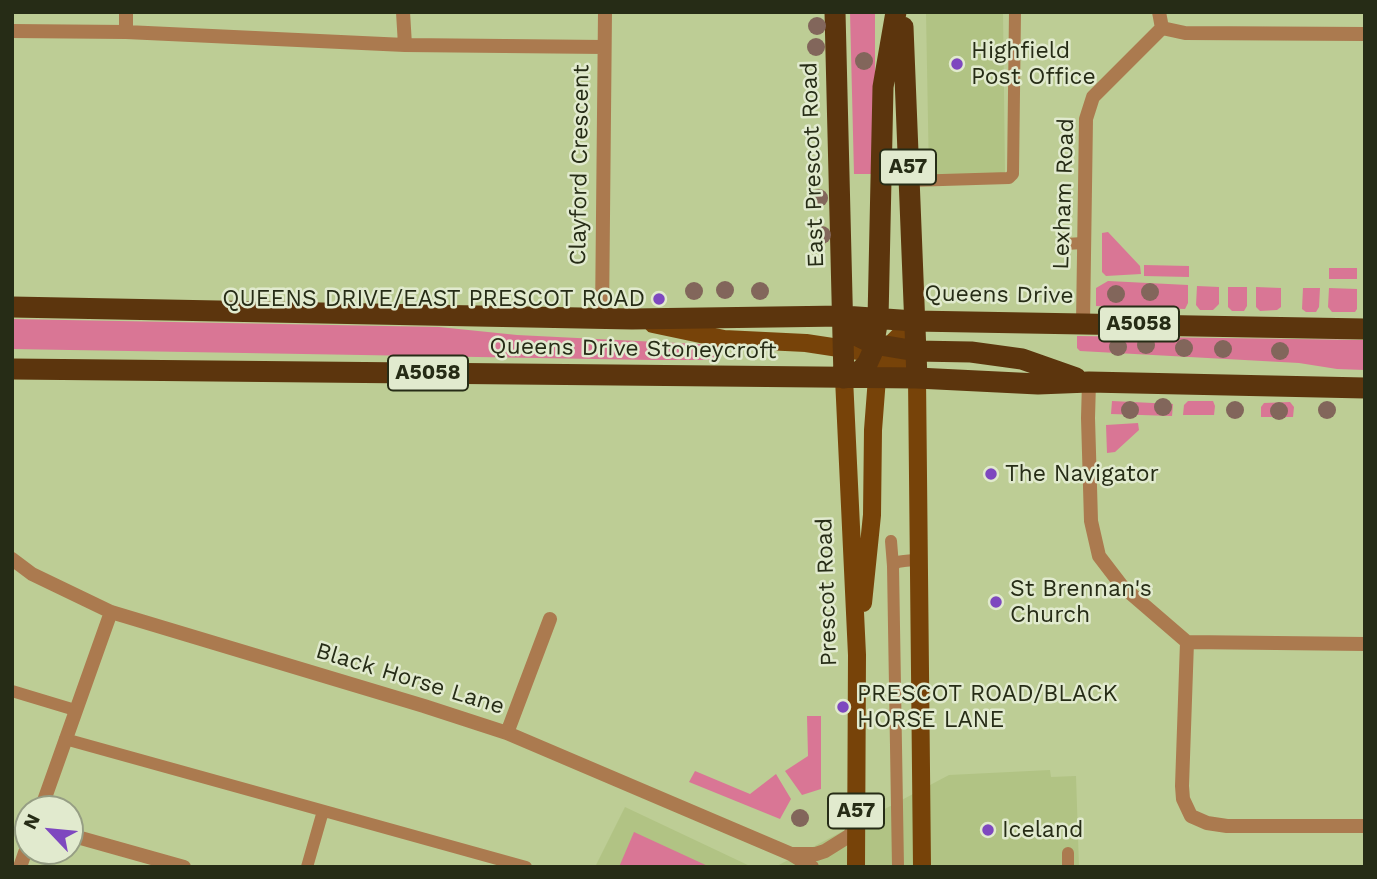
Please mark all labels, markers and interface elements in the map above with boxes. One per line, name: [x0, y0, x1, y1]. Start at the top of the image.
place label: Highfield Post Office: [971, 37, 1096, 91]
marker: Highfield Post Office: [949, 56, 965, 72]
street label: East Prescot Road: [796, 62, 830, 268]
street label: Clayford Crescent: [564, 64, 596, 266]
street label: Lexham Road: [1048, 118, 1080, 270]
road number: A57: [880, 150, 936, 184]
street label: Queens Drive: [924, 280, 1074, 310]
place label: QUEENS DRIVE/EAST PRESCOT ROAD: [222, 285, 645, 313]
marker: QUEENS DRIVE/EAST PRESCOT ROAD: [651, 291, 667, 307]
road number: A5058: [1099, 306, 1179, 342]
street label: Queens Drive Stoneycroft: [489, 333, 777, 365]
road number: A5058: [388, 356, 468, 390]
place label: The Navigator: [1005, 460, 1159, 488]
marker: The Navigator: [983, 466, 999, 482]
street label: Prescot Road: [811, 517, 843, 667]
place label: St Brennan's Church: [1010, 575, 1152, 629]
marker: St Brennan's Church: [988, 594, 1004, 610]
street label: Black Horse Lane: [312, 637, 508, 721]
place label: PRESCOT ROAD/BLACK HORSE LANE: [857, 680, 1118, 734]
marker: PRESCOT ROAD/BLACK HORSE LANE: [835, 699, 851, 715]
road number: A57: [828, 794, 884, 828]
north arrow: [14, 795, 84, 865]
text: N: [18, 810, 45, 833]
place label: Iceland: [1002, 816, 1083, 844]
marker: Iceland: [980, 822, 996, 838]

